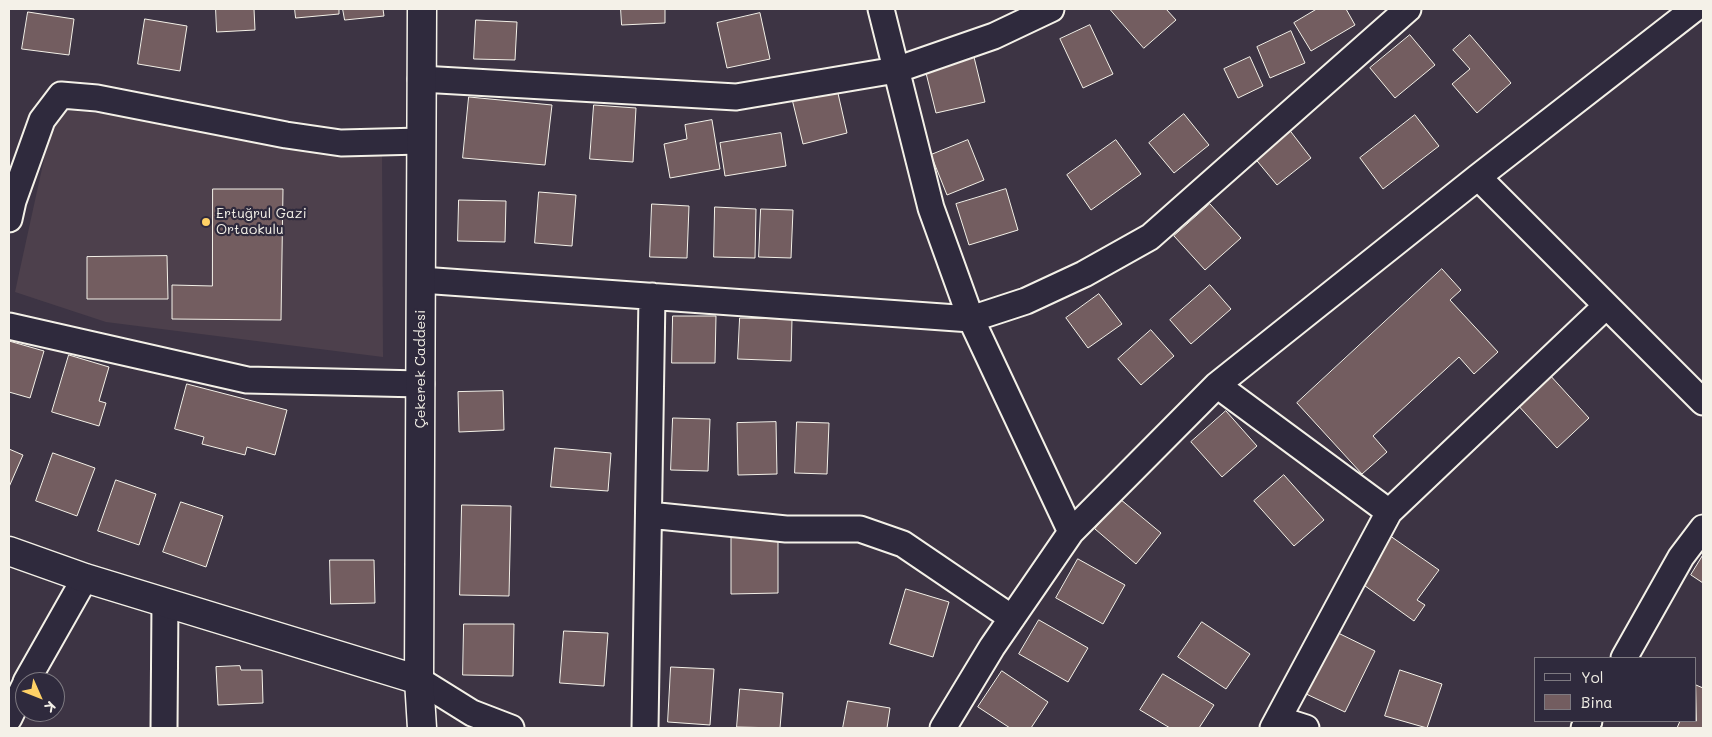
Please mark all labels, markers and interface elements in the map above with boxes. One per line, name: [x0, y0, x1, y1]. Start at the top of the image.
place label: Ertuğrul Gazi Ortaokulu: [216, 206, 307, 238]
marker: Ertuğrul Gazi Ortaokulu: [200, 216, 212, 228]
street label: Çekerek Caddesi: [413, 310, 429, 428]
legend: [1534, 657, 1697, 722]
text: Yol: [1581, 667, 1604, 687]
north arrow: [15, 672, 65, 722]
text: Bina: [1581, 692, 1613, 712]
text: K: [40, 697, 60, 717]

